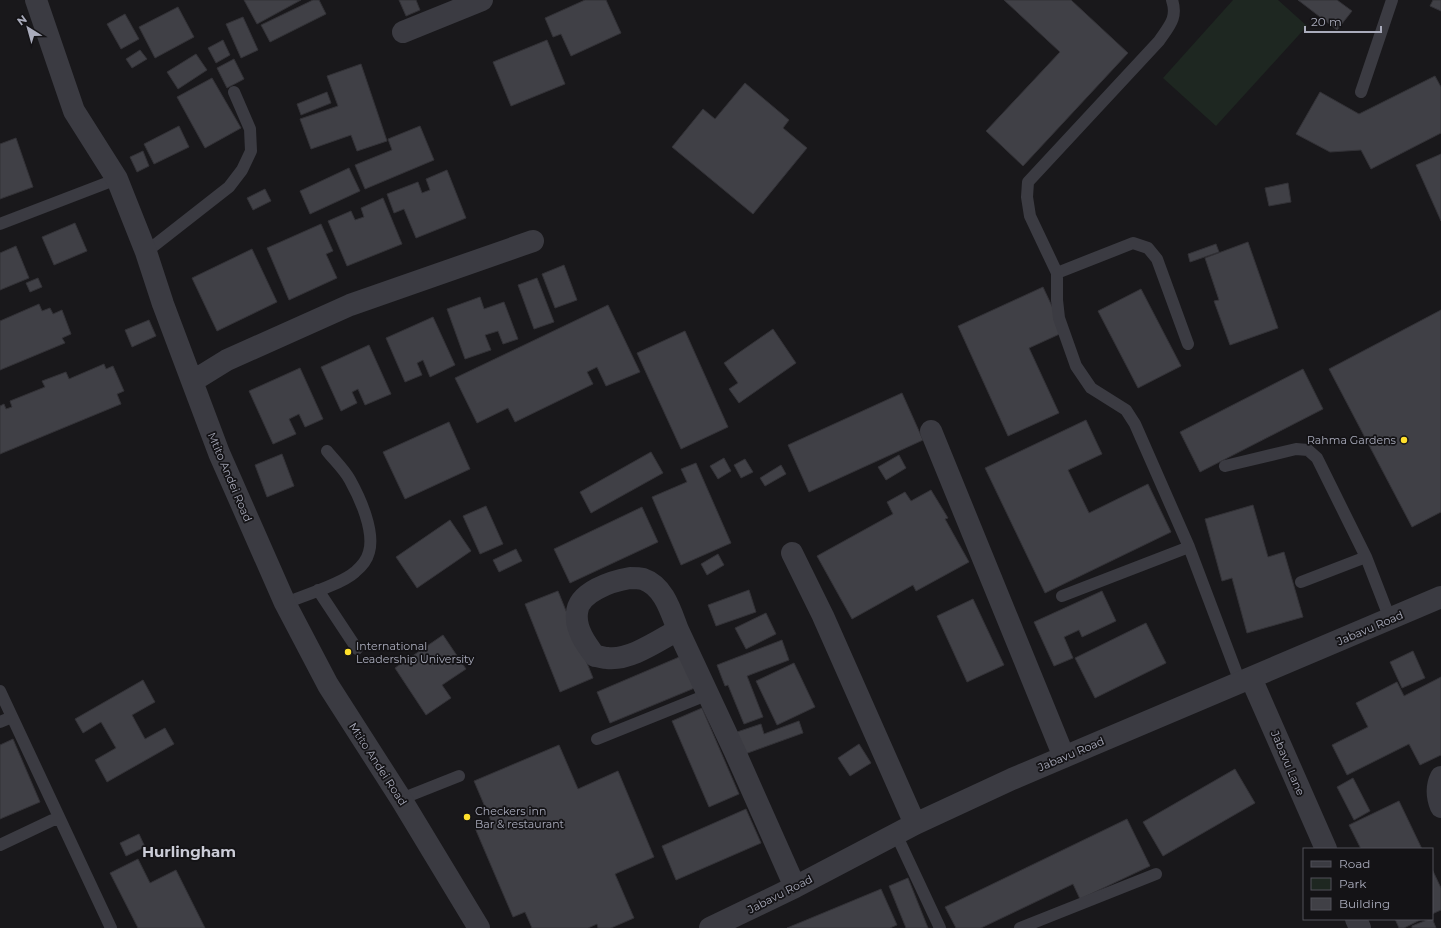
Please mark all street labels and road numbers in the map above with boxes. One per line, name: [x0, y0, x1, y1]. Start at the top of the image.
street label: Mtito Andei Road: [205, 430, 255, 524]
street label: Jabavu Road: [1334, 608, 1405, 649]
street label: Mtito Andei Road: [346, 720, 410, 808]
street label: Jabavu Lane: [1268, 728, 1308, 798]
street label: Jabavu Road: [1035, 734, 1106, 775]
street label: Jabavu Road: [744, 872, 815, 917]

